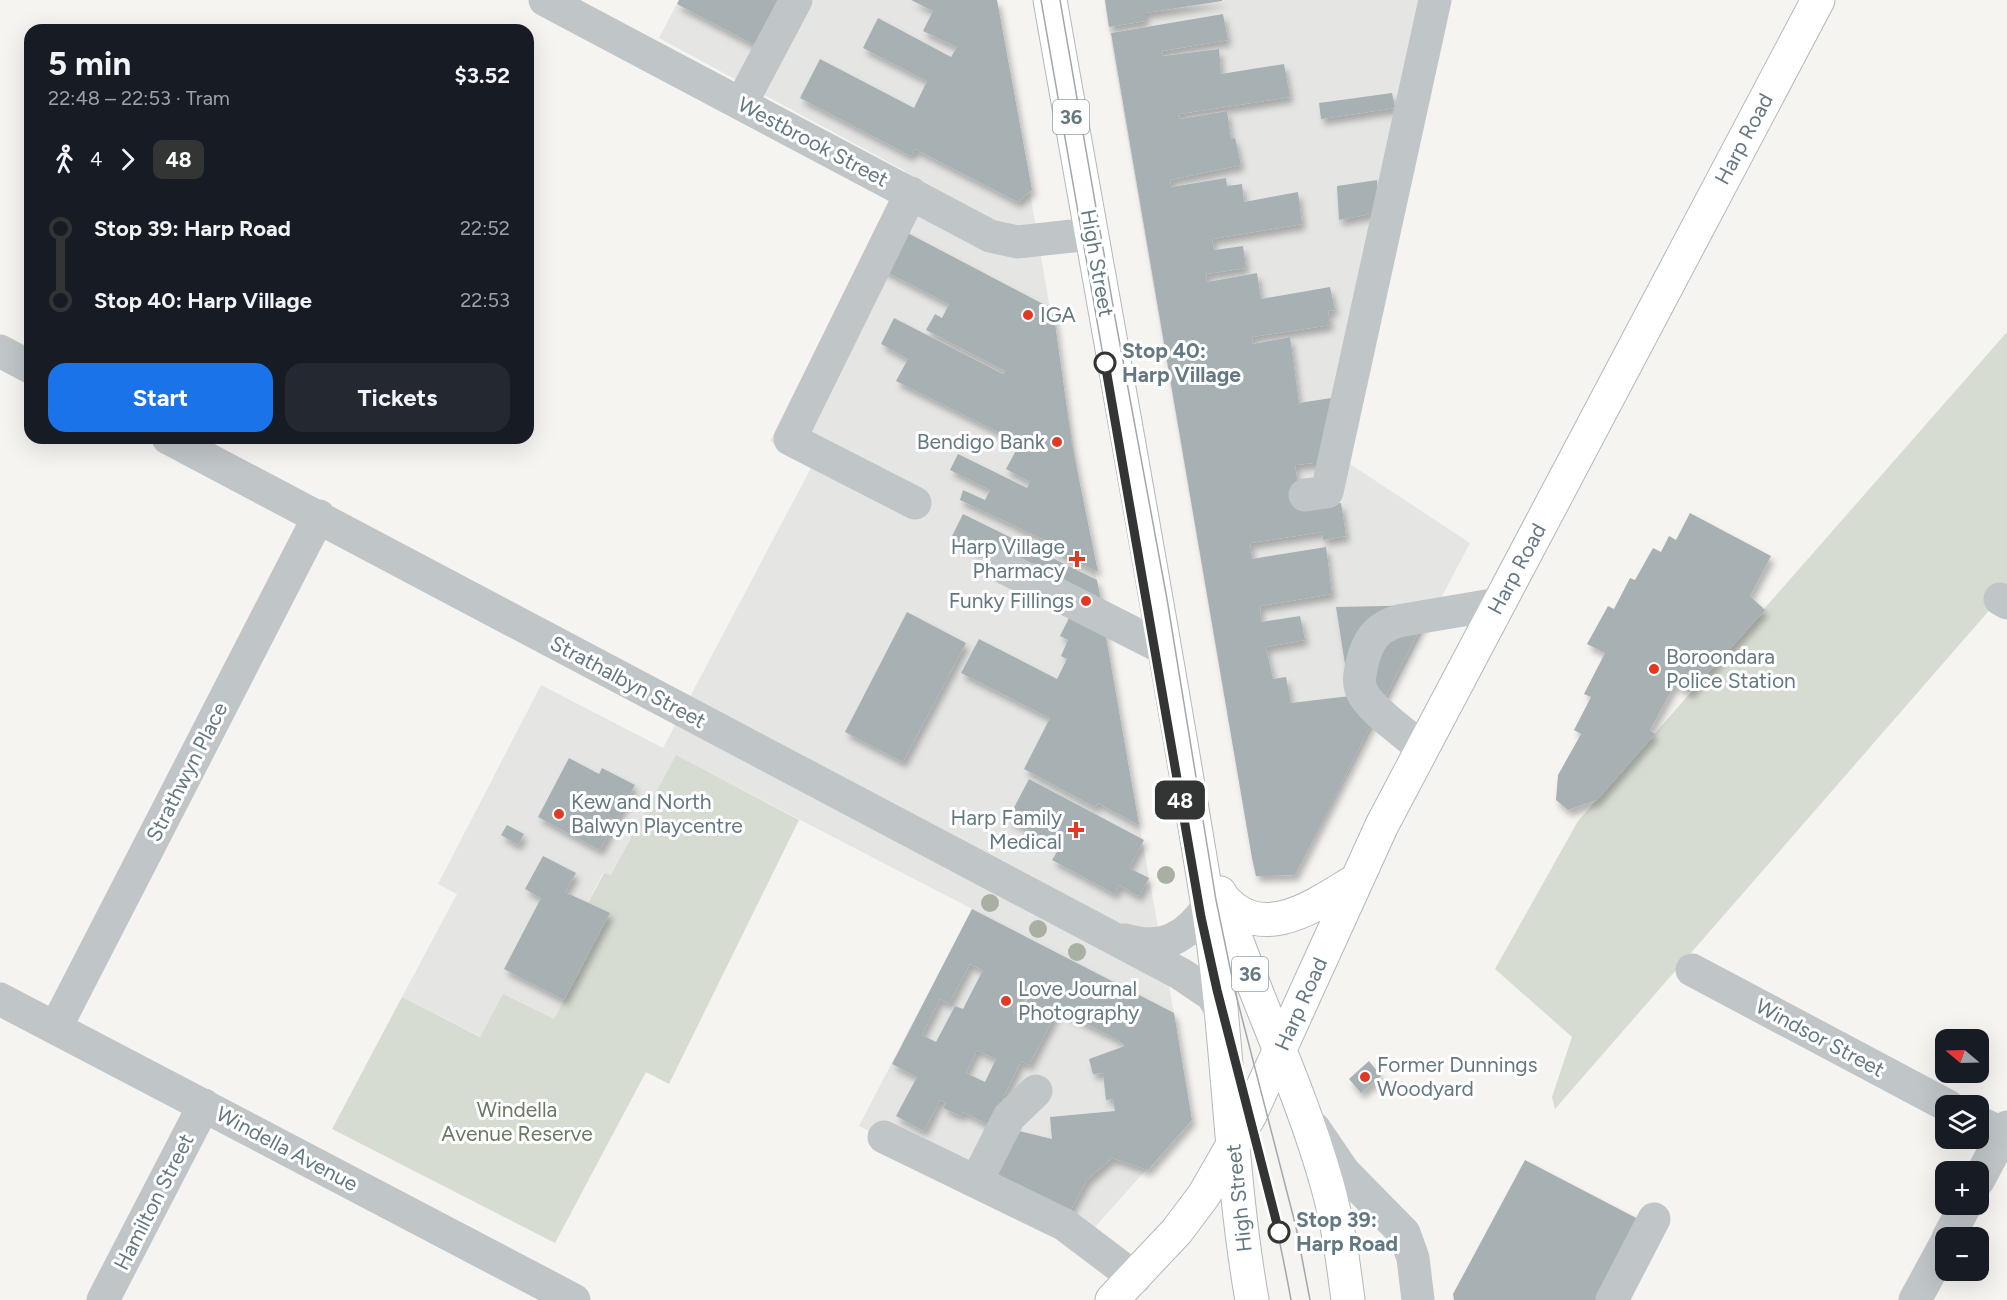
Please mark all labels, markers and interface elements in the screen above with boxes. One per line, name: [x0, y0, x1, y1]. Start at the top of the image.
text: 5 min: [48, 44, 131, 83]
text: $3.52: [455, 62, 510, 89]
text: 22:48 – 22:53 · Tram: [48, 86, 230, 110]
street label: Harp Road: [1709, 89, 1778, 189]
street label: Westbrook Street: [734, 91, 893, 192]
road number: 36: [1053, 100, 1089, 134]
icon: walk: [48, 143, 81, 176]
icon: forward: [111, 143, 144, 176]
text: 4: [90, 147, 102, 171]
text: 48: [165, 147, 192, 172]
street label: High Street: [1076, 207, 1119, 319]
text: Stop 39: Harp Road: [94, 215, 291, 242]
text: 22:52: [460, 216, 510, 240]
text: Stop 40: Harp Village: [94, 287, 312, 314]
text: 22:53: [460, 288, 510, 312]
place label: IGA: [1040, 302, 1076, 327]
marker: IGA: [1021, 308, 1035, 322]
place label: Stop 40: Harp Village: [1122, 338, 1241, 387]
marker: Stop 40: Harp Village: [1094, 352, 1116, 374]
button: Start: [48, 363, 273, 432]
button: Tickets: [285, 363, 510, 432]
place label: Bendigo Bank: [917, 429, 1046, 454]
marker: Bendigo Bank: [1050, 435, 1064, 449]
street label: Harp Road: [1482, 519, 1551, 619]
place label: Harp Village Pharmacy: [951, 534, 1065, 583]
marker: Harp Village Pharmacy: [1070, 552, 1084, 566]
place label: Funky Fillings: [949, 588, 1074, 613]
marker: Funky Fillings: [1079, 594, 1093, 608]
street label: Strathalbyn Street: [546, 630, 710, 733]
place label: Boroondara Police Station: [1666, 644, 1796, 693]
marker: Boroondara Police Station: [1647, 662, 1661, 676]
street label: Strathwyn Place: [141, 698, 232, 846]
line badge: 48: [1153, 780, 1207, 820]
text: 48: [1167, 788, 1193, 813]
place label: Kew and North Balwyn Playcentre: [571, 789, 743, 838]
place label: Harp Family Medical: [950, 805, 1062, 854]
marker: Kew and North Balwyn Playcentre: [552, 807, 566, 821]
marker: Harp Family Medical: [1067, 821, 1085, 839]
street label: Harp Road: [1269, 953, 1332, 1054]
road number: 36: [1232, 957, 1268, 991]
place label: Love Journal Photography: [1018, 976, 1139, 1025]
street label: Windsor Street: [1752, 993, 1889, 1082]
marker: Love Journal Photography: [999, 994, 1013, 1008]
north arrow: [1935, 1029, 1989, 1083]
map controls: [1935, 1029, 1989, 1281]
place label: Former Dunnings Woodyard: [1377, 1052, 1538, 1101]
marker: Former Dunnings Woodyard: [1358, 1070, 1372, 1084]
button: layers: [1935, 1095, 1989, 1149]
park label: Windella Avenue Reserve: [441, 1097, 593, 1146]
street label: Windella Avenue: [212, 1101, 362, 1196]
street label: Hamilton Street: [108, 1129, 199, 1274]
street label: High Street: [1220, 1143, 1257, 1253]
button: +: [1935, 1161, 1989, 1215]
place label: Stop 39: Harp Road: [1296, 1207, 1398, 1256]
marker: Stop 39: Harp Road: [1268, 1221, 1290, 1243]
button: −: [1935, 1227, 1989, 1281]

